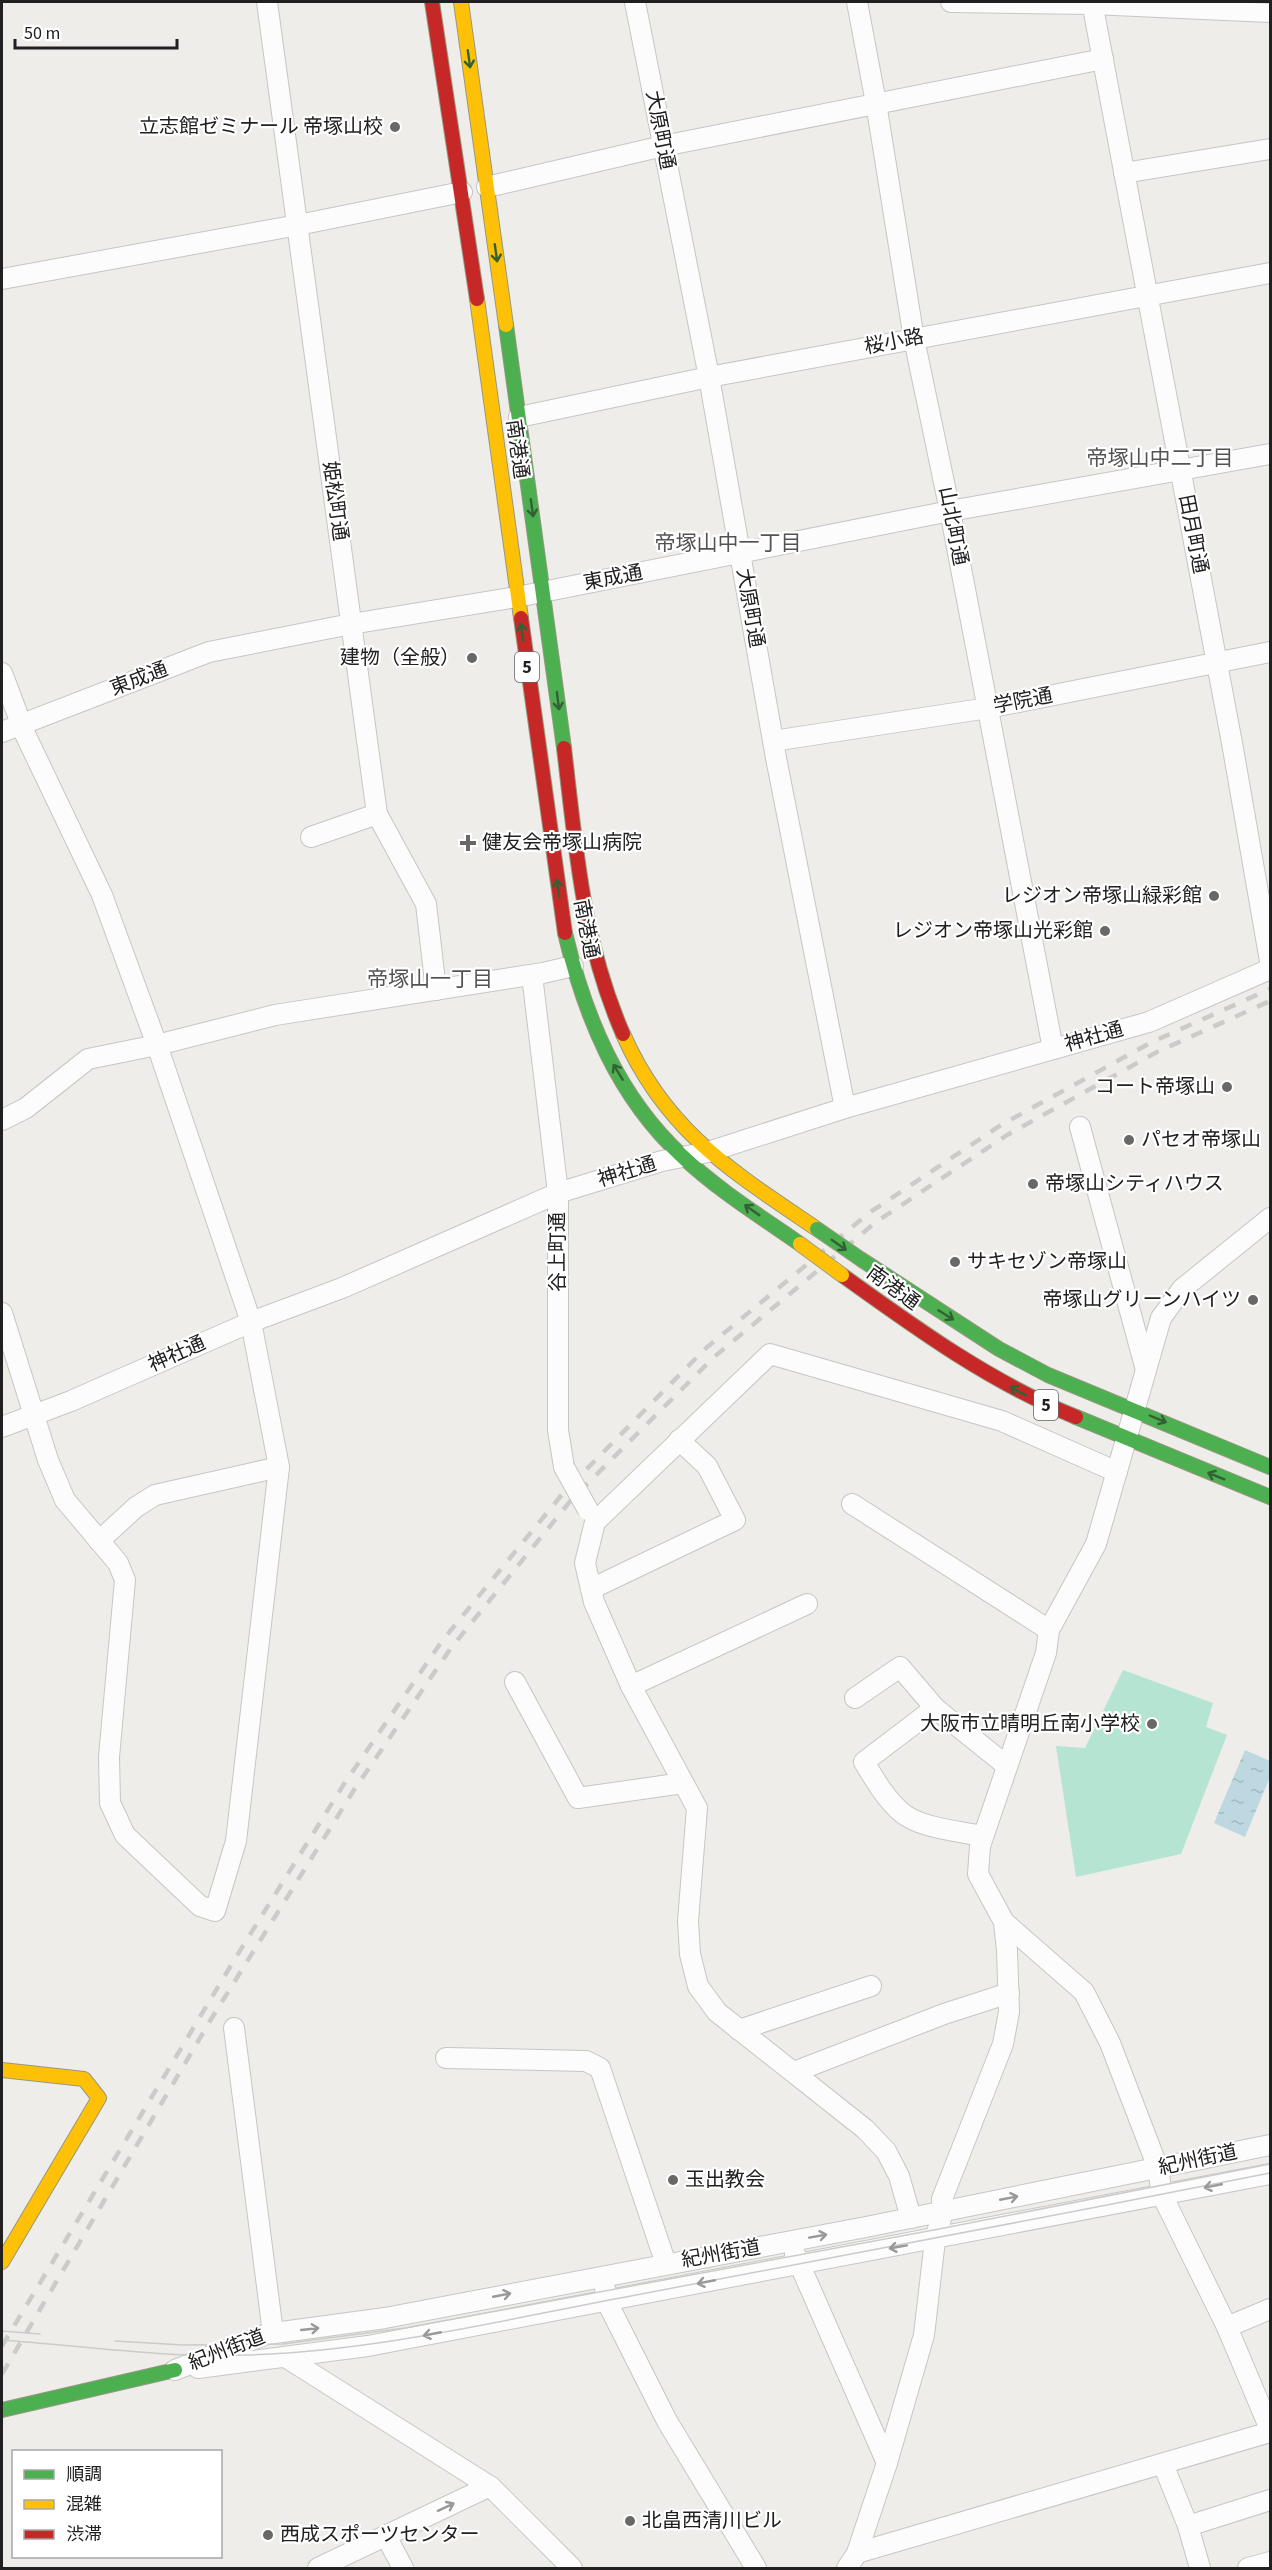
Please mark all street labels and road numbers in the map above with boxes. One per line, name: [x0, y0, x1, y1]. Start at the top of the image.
street label: 大原町通: [639, 88, 681, 172]
street label: 桜小路: [862, 323, 926, 361]
street label: 南港通: [499, 417, 535, 481]
street label: 姫松町通: [316, 459, 354, 543]
street label: 山北町通: [932, 484, 974, 568]
street label: 田月町通: [1172, 492, 1214, 576]
street label: 東成通: [581, 559, 645, 597]
street label: 大原町通: [729, 566, 771, 650]
road number: 5: [515, 652, 539, 682]
street label: 東成通: [106, 655, 172, 703]
street label: 学院通: [991, 682, 1055, 720]
street label: 南港通: [567, 897, 605, 961]
street label: 神社通: [1061, 1015, 1127, 1059]
street label: 神社通: [594, 1150, 660, 1194]
street label: 谷上町通: [544, 1212, 572, 1292]
street label: 南港通: [861, 1259, 925, 1317]
street label: 神社通: [144, 1329, 210, 1379]
road number: 5: [1034, 1390, 1058, 1420]
street label: 紀州街道: [1156, 2138, 1240, 2182]
street label: 紀州街道: [679, 2233, 763, 2275]
street label: 紀州街道: [185, 2323, 269, 2377]

